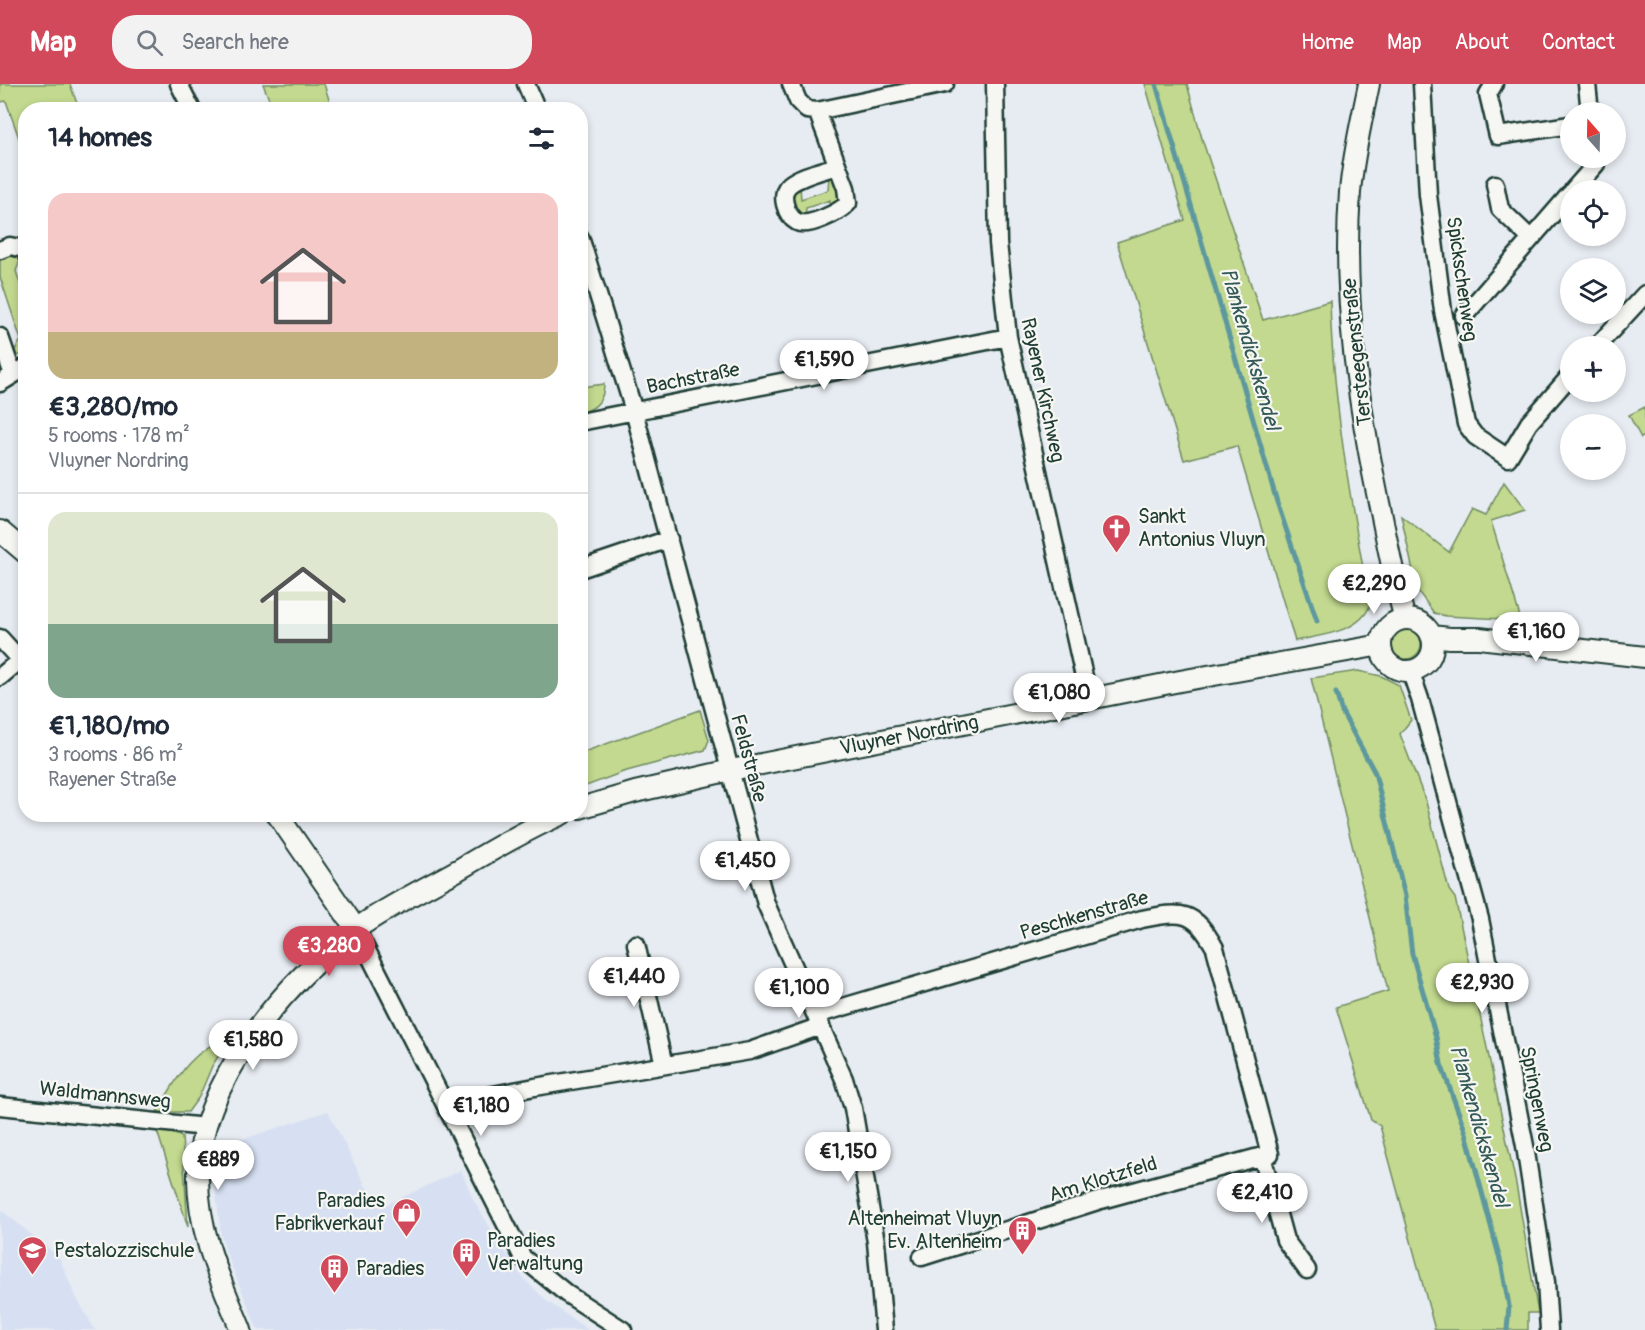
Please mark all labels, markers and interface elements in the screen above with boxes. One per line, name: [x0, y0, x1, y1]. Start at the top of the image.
search box: [112, 15, 532, 69]
text: Map: [30, 25, 76, 60]
icon: search: [133, 26, 166, 59]
text: Search here: [181, 28, 289, 56]
text: Home: [1301, 29, 1354, 56]
text: Map: [1387, 29, 1422, 56]
text: About: [1455, 29, 1509, 56]
text: Contact: [1542, 29, 1615, 56]
north arrow: [1560, 102, 1626, 168]
map controls: [1560, 102, 1626, 480]
text: 14 homes: [48, 122, 152, 154]
icon: filters: [525, 122, 558, 155]
button: locate: [1560, 180, 1626, 246]
street label: Spickschenweg: [1441, 215, 1483, 343]
icon: home: [249, 232, 357, 340]
button: layers: [1560, 258, 1626, 324]
water label: Plankendickskendel: [1214, 265, 1287, 435]
street label: Tersteegenstraße: [1337, 277, 1377, 427]
street label: Rayener Kirchweg: [1015, 315, 1071, 465]
button: +: [1560, 336, 1626, 402]
pin: €1,590: [775, 340, 873, 391]
text: €1,590: [794, 347, 854, 372]
street label: Bachstraße: [644, 357, 742, 399]
text: €3,280/mo: [48, 391, 178, 423]
button: −: [1560, 414, 1626, 480]
text: 5 rooms · 178 m²: [48, 423, 190, 448]
text: Vluyner Nordring: [48, 448, 189, 473]
place label: Sankt Antonius Vluyn: [1138, 504, 1266, 552]
church icon: Sankt Antonius Vluyn: [1101, 512, 1133, 554]
icon: home: [249, 551, 357, 659]
pin: €2,290: [1325, 564, 1423, 615]
text: €2,290: [1342, 571, 1406, 596]
pin: €1,160: [1487, 612, 1585, 663]
text: €1,160: [1506, 619, 1566, 644]
pin: €1,080: [1010, 673, 1108, 724]
text: €1,080: [1027, 680, 1091, 705]
street label: Vluyner Nordring: [838, 709, 980, 761]
text: €1,180/mo: [48, 710, 169, 742]
street label: Feldstraße: [725, 711, 773, 805]
text: 3 rooms · 86 m²: [48, 742, 183, 767]
text: Rayener Straße: [48, 767, 176, 792]
pin: €1,450: [696, 841, 794, 892]
text: €1,450: [714, 848, 776, 873]
street label: Peschkenstraße: [1017, 885, 1151, 945]
pin: €3,280: [280, 926, 378, 977]
text: €3,280: [297, 933, 361, 958]
pin: €1,440: [585, 957, 683, 1008]
pin: €2,930: [1433, 963, 1531, 1014]
text: €1,440: [603, 964, 665, 989]
pin: €1,100: [750, 968, 848, 1019]
text: €2,930: [1450, 970, 1514, 995]
text: €1,100: [768, 975, 830, 1000]
pin: €1,580: [204, 1020, 302, 1071]
text: €1,580: [223, 1027, 283, 1052]
water label: Plankendickskendel: [1443, 1042, 1516, 1212]
street label: Springenweg: [1515, 1044, 1559, 1154]
street label: Waldmannsweg: [38, 1076, 172, 1114]
pin: €1,180: [432, 1086, 530, 1137]
text: €1,180: [452, 1093, 510, 1118]
pin: €1,150: [799, 1132, 897, 1183]
text: €1,150: [819, 1139, 877, 1164]
pin: €889: [182, 1140, 254, 1191]
text: €889: [196, 1147, 240, 1172]
street label: Am Klotzfeld: [1046, 1151, 1160, 1207]
pin: €2,410: [1213, 1173, 1311, 1224]
text: €2,410: [1231, 1180, 1293, 1205]
place label: Paradies Fabrikverkauf: [275, 1188, 385, 1236]
shop icon: Paradies Fabrikverkauf: [390, 1196, 422, 1238]
place label: Altenheimat Vluyn Ev. Altenheim: [848, 1206, 1002, 1254]
building icon: Altenheimat Vluyn Ev. Altenheim: [1007, 1214, 1039, 1256]
place label: Paradies Verwaltung: [487, 1228, 583, 1276]
school or university icon: Pestalozzischule: [17, 1234, 49, 1276]
building icon: Paradies Verwaltung: [450, 1236, 482, 1278]
place label: Pestalozzischule: [54, 1238, 194, 1263]
building icon: Paradies: [319, 1252, 351, 1294]
place label: Paradies: [356, 1256, 424, 1281]

